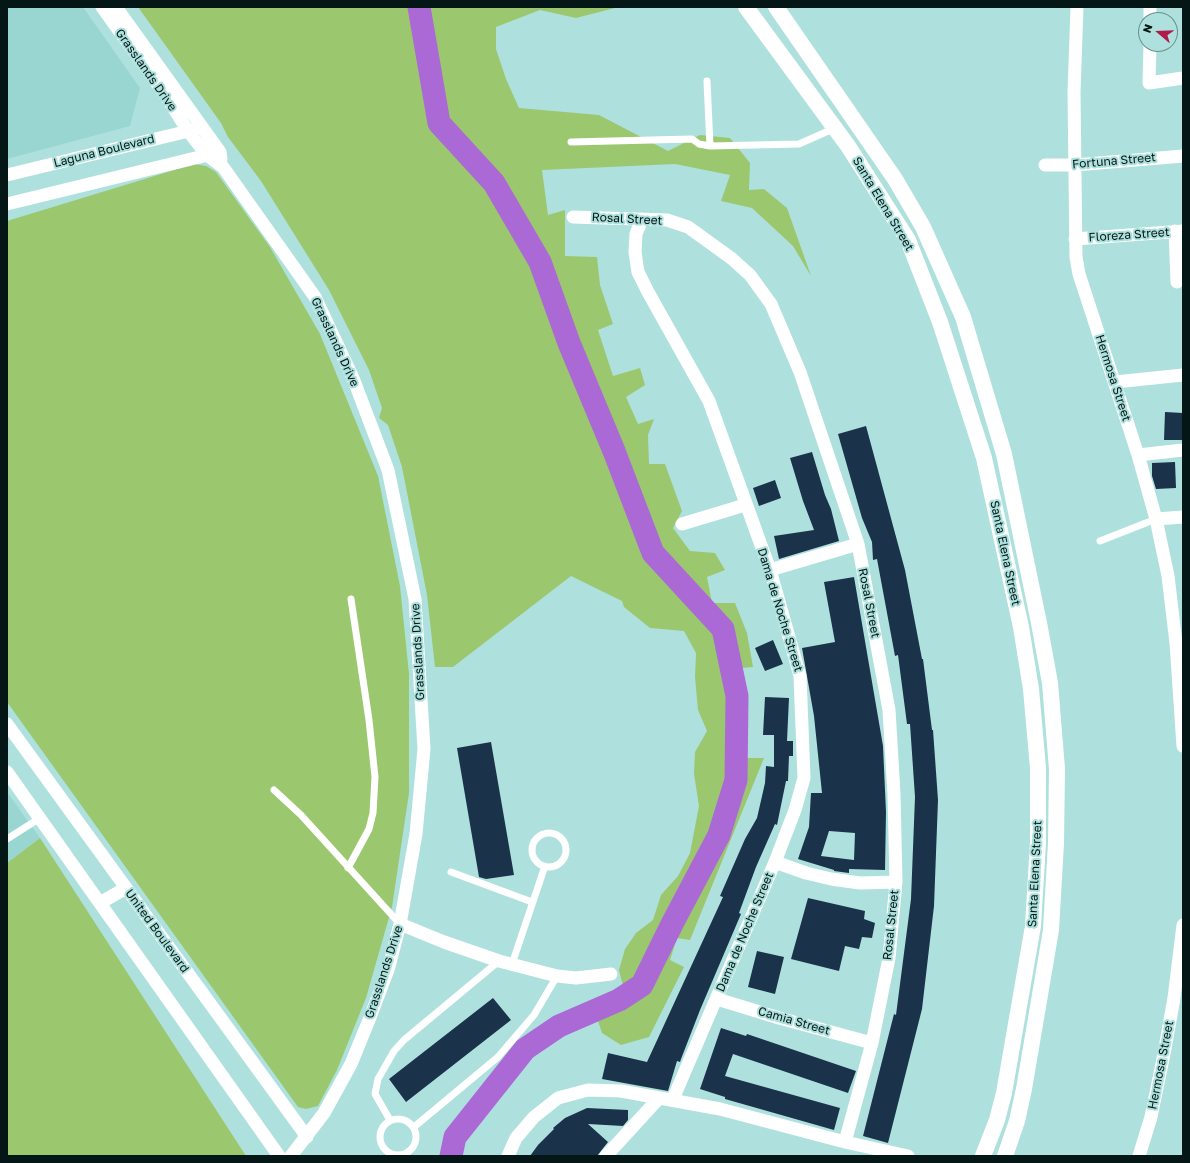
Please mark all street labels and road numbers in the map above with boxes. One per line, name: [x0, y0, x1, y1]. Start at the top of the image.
street label: Grasslands Drive: [112, 26, 180, 114]
street label: Laguna Boulevard: [52, 131, 156, 171]
street label: Fortuna Street: [1072, 150, 1156, 172]
street label: Santa Elena Street: [849, 154, 917, 254]
street label: Rosal Street: [591, 210, 663, 228]
street label: Floreza Street: [1088, 225, 1170, 245]
street label: Grasslands Drive: [308, 295, 362, 389]
street label: Hermosa Street: [1092, 333, 1134, 423]
street label: Santa Elena Street: [987, 499, 1023, 607]
street label: Dama de Noche Street: [754, 546, 806, 674]
street label: Rosal Street: [855, 567, 883, 639]
street label: Grasslands Drive: [408, 603, 428, 701]
street label: Santa Elena Street: [1025, 820, 1045, 928]
street label: Dama de Noche Street: [713, 870, 777, 994]
street label: United Boulevard: [122, 887, 192, 975]
street label: Rosal Street: [880, 889, 902, 961]
street label: Grasslands Drive: [362, 924, 406, 1020]
street label: Camia Street: [756, 1004, 832, 1038]
street label: Hermosa Street: [1145, 1019, 1177, 1111]

